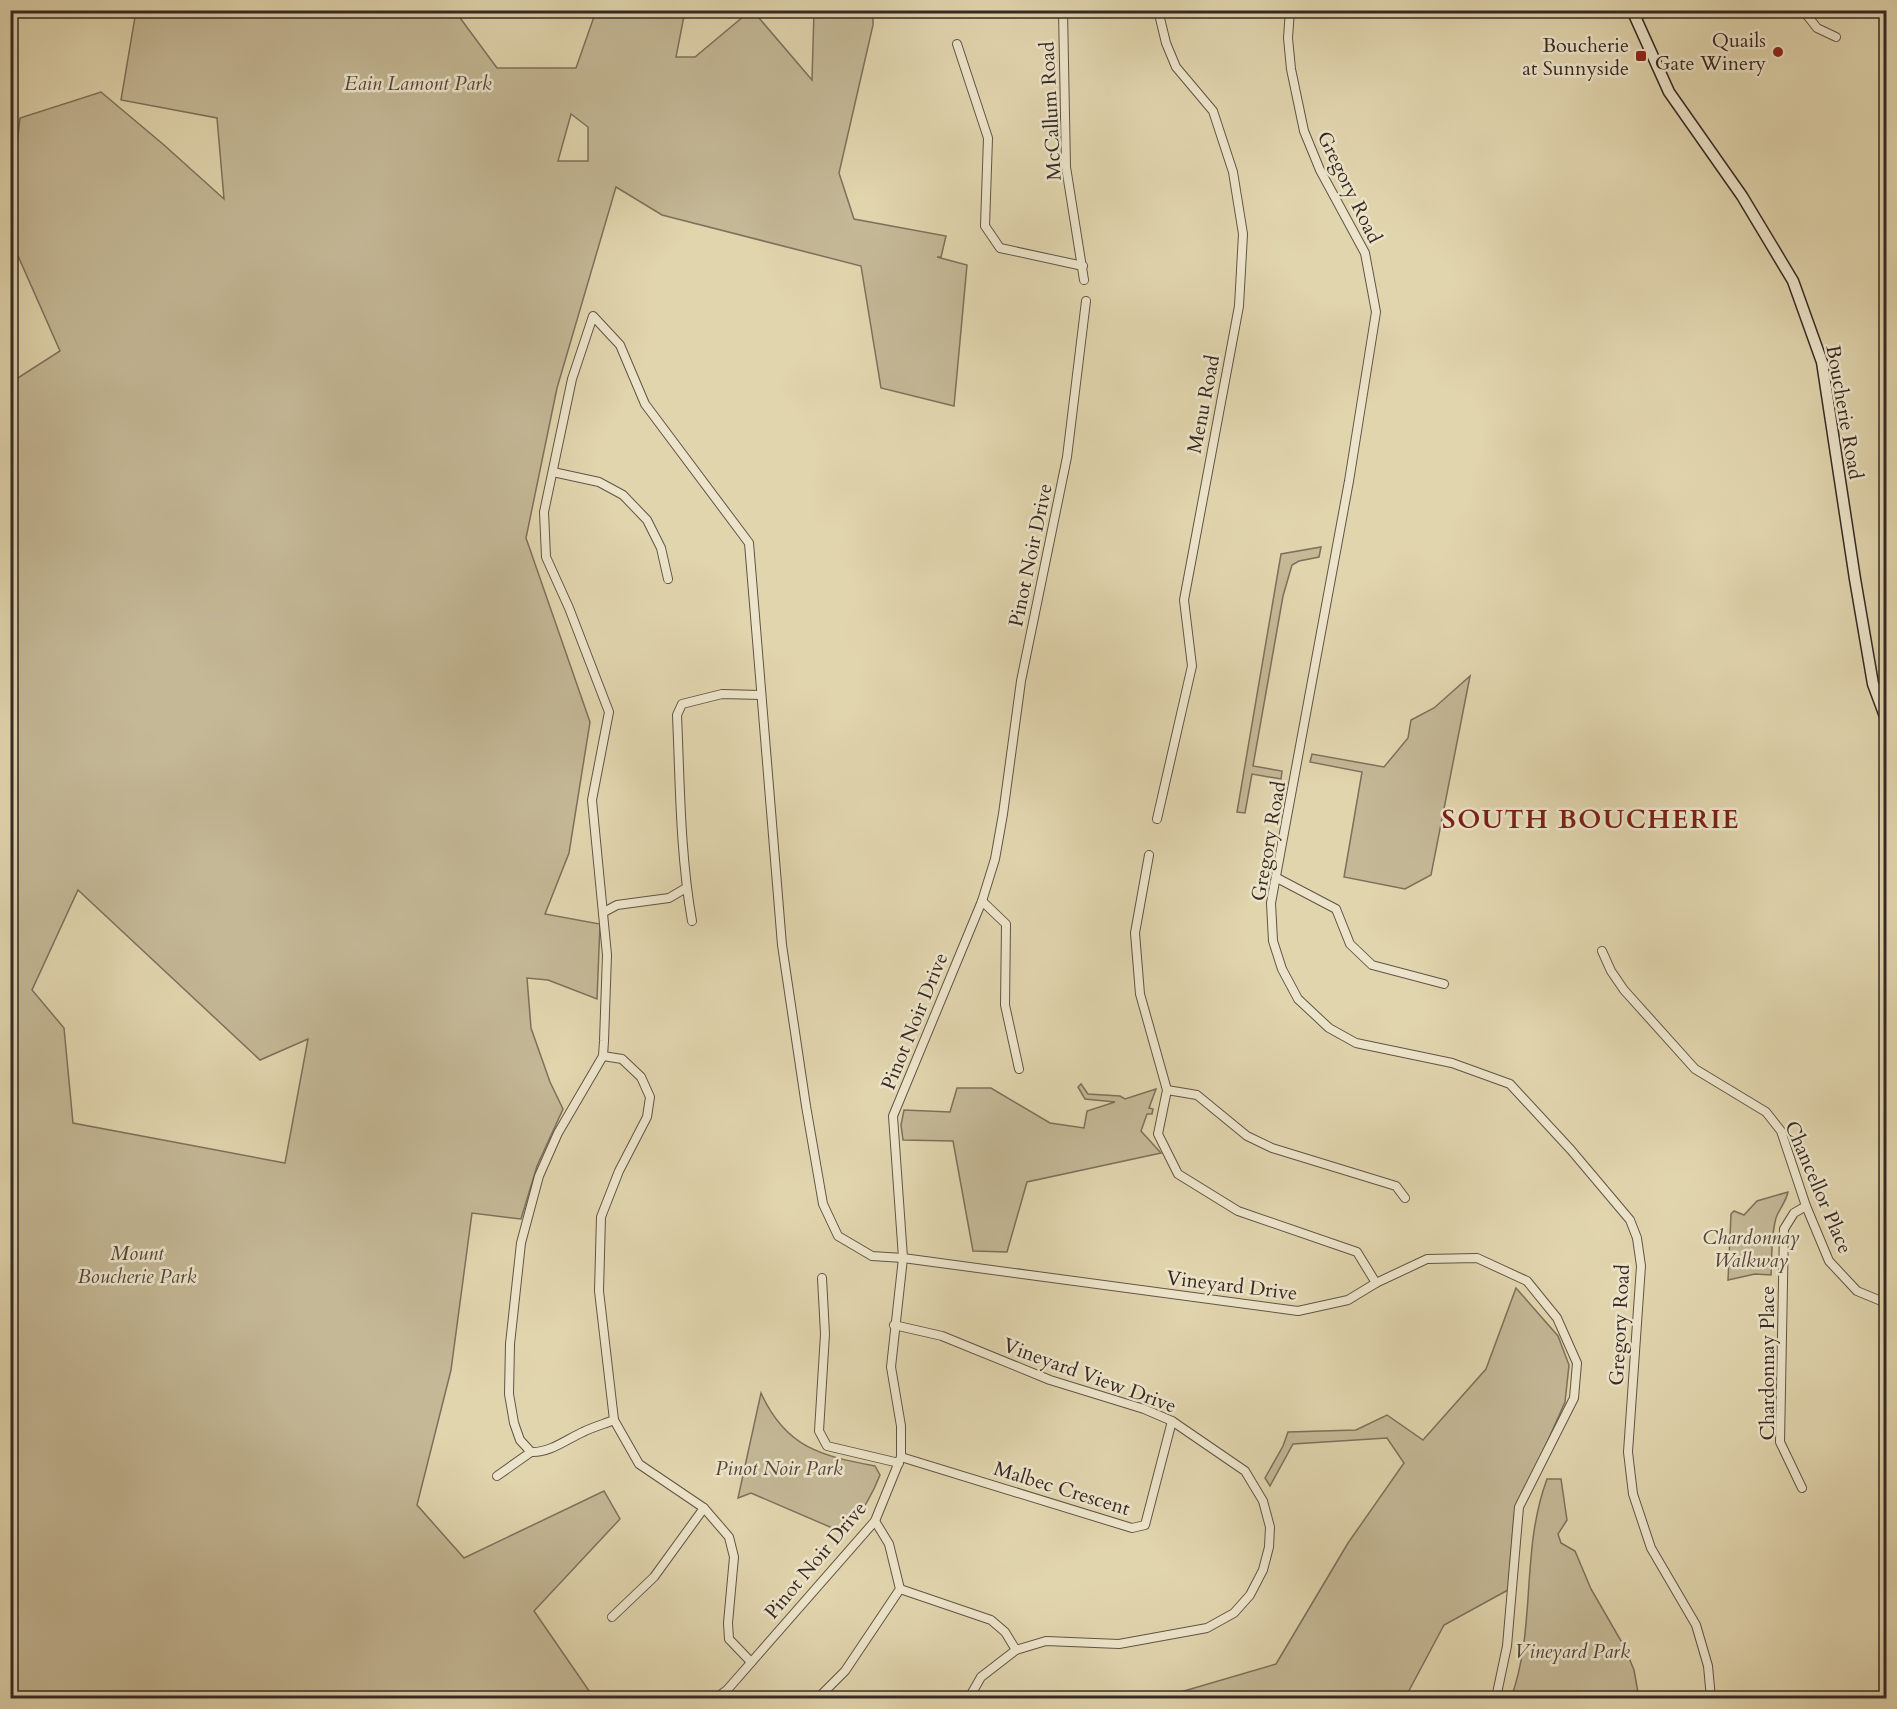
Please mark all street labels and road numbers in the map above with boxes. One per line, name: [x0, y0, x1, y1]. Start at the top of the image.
street label: McCallum Road: [1033, 40, 1068, 181]
street label: Gregory Road: [1311, 127, 1388, 248]
street label: Boucherie Road: [1819, 343, 1870, 482]
street label: Menu Road: [1181, 352, 1226, 456]
street label: Pinot Noir Drive: [1002, 481, 1059, 629]
street label: Gregory Road: [1245, 779, 1292, 903]
street label: Pinot Noir Drive: [875, 949, 954, 1094]
street label: Chancellor Place: [1778, 1117, 1859, 1258]
street label: Gregory Road: [1603, 1263, 1636, 1386]
street label: Vineyard Drive: [1165, 1264, 1299, 1307]
street label: Chardonnay Place: [1754, 1286, 1781, 1440]
street label: Vineyard View Drive: [999, 1332, 1180, 1419]
street label: Malbec Crescent: [990, 1455, 1134, 1522]
street label: Pinot Noir Drive: [758, 1496, 873, 1625]

